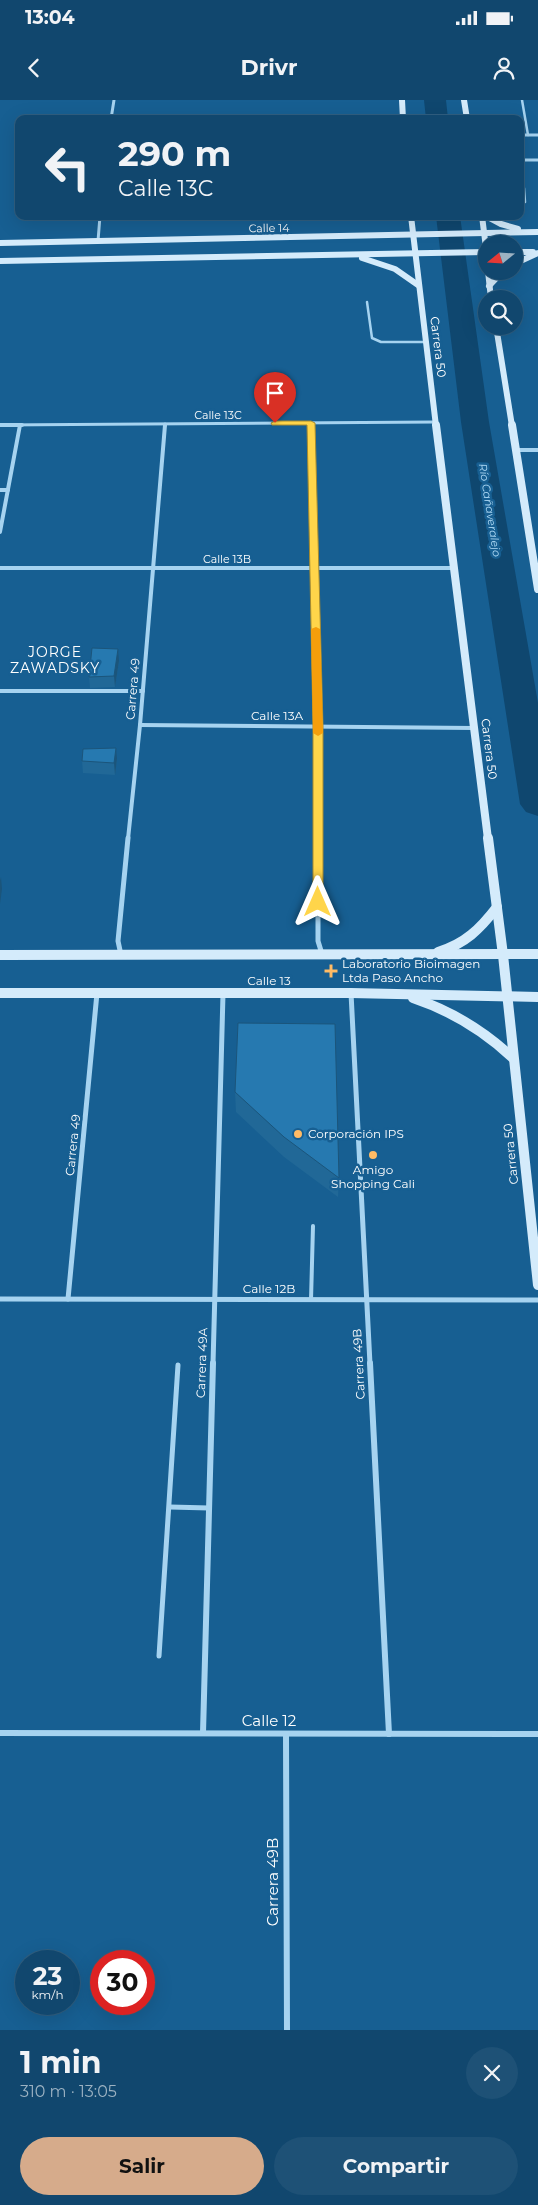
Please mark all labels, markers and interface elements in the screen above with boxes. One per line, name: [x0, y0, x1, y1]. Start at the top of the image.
text: 13:04: [25, 6, 75, 29]
icon: back: [20, 54, 48, 82]
text: Drivr: [241, 54, 297, 81]
icon: person: [490, 54, 518, 82]
text: 290 m: [118, 132, 231, 175]
icon: left: [35, 135, 100, 200]
text: Calle 13C: [118, 175, 213, 202]
street label: Calle 14: [248, 221, 290, 235]
north arrow: [478, 235, 522, 280]
map controls: [478, 235, 523, 335]
button: search: [478, 290, 523, 335]
street label: Carrera 50: [427, 316, 450, 378]
pin: [254, 372, 296, 423]
icon: arrive: [261, 379, 289, 407]
street label: Calle 13C: [194, 408, 242, 422]
water label: Río Cañaveralejo: [476, 462, 504, 558]
street label: Calle 13B: [203, 552, 251, 566]
district label: JORGE ZAWADSKY: [10, 643, 100, 677]
street label: Carrera 49: [122, 658, 143, 720]
street label: Calle 13A: [251, 708, 303, 723]
street label: Carrera 50: [478, 718, 501, 780]
position arrow: [291, 875, 343, 927]
place label: Laboratorio Bioimagen Ltda Paso Ancho: [342, 956, 480, 985]
marker: Laboratorio Bioimagen Ltda Paso Ancho: [324, 964, 338, 978]
street label: Calle 13: [247, 973, 291, 988]
street label: Carrera 49: [62, 1113, 83, 1176]
street label: Carrera 50: [500, 1123, 521, 1185]
place label: Corporación IPS: [308, 1126, 404, 1141]
marker: Corporación IPS: [292, 1128, 304, 1140]
marker: Amigo Shopping Cali: [367, 1149, 379, 1161]
place label: Amigo Shopping Cali: [331, 1162, 415, 1191]
street label: Calle 12B: [243, 1281, 295, 1296]
street label: Carrera 49A: [193, 1327, 210, 1398]
street label: Carrera 49B: [349, 1328, 368, 1400]
street label: Calle 12: [242, 1711, 296, 1730]
street label: Carrera 49B: [263, 1838, 282, 1926]
speed limit sign: 30: [90, 1950, 155, 2015]
text: 23: [33, 1961, 62, 1991]
text: km/h: [31, 1987, 64, 2002]
text: 1 min: [20, 2044, 101, 2081]
button: close: [466, 2047, 518, 2099]
text: 310 m · 13:05: [20, 2082, 117, 2101]
button: Salir: [20, 2137, 264, 2195]
button: Compartir: [274, 2137, 518, 2195]

